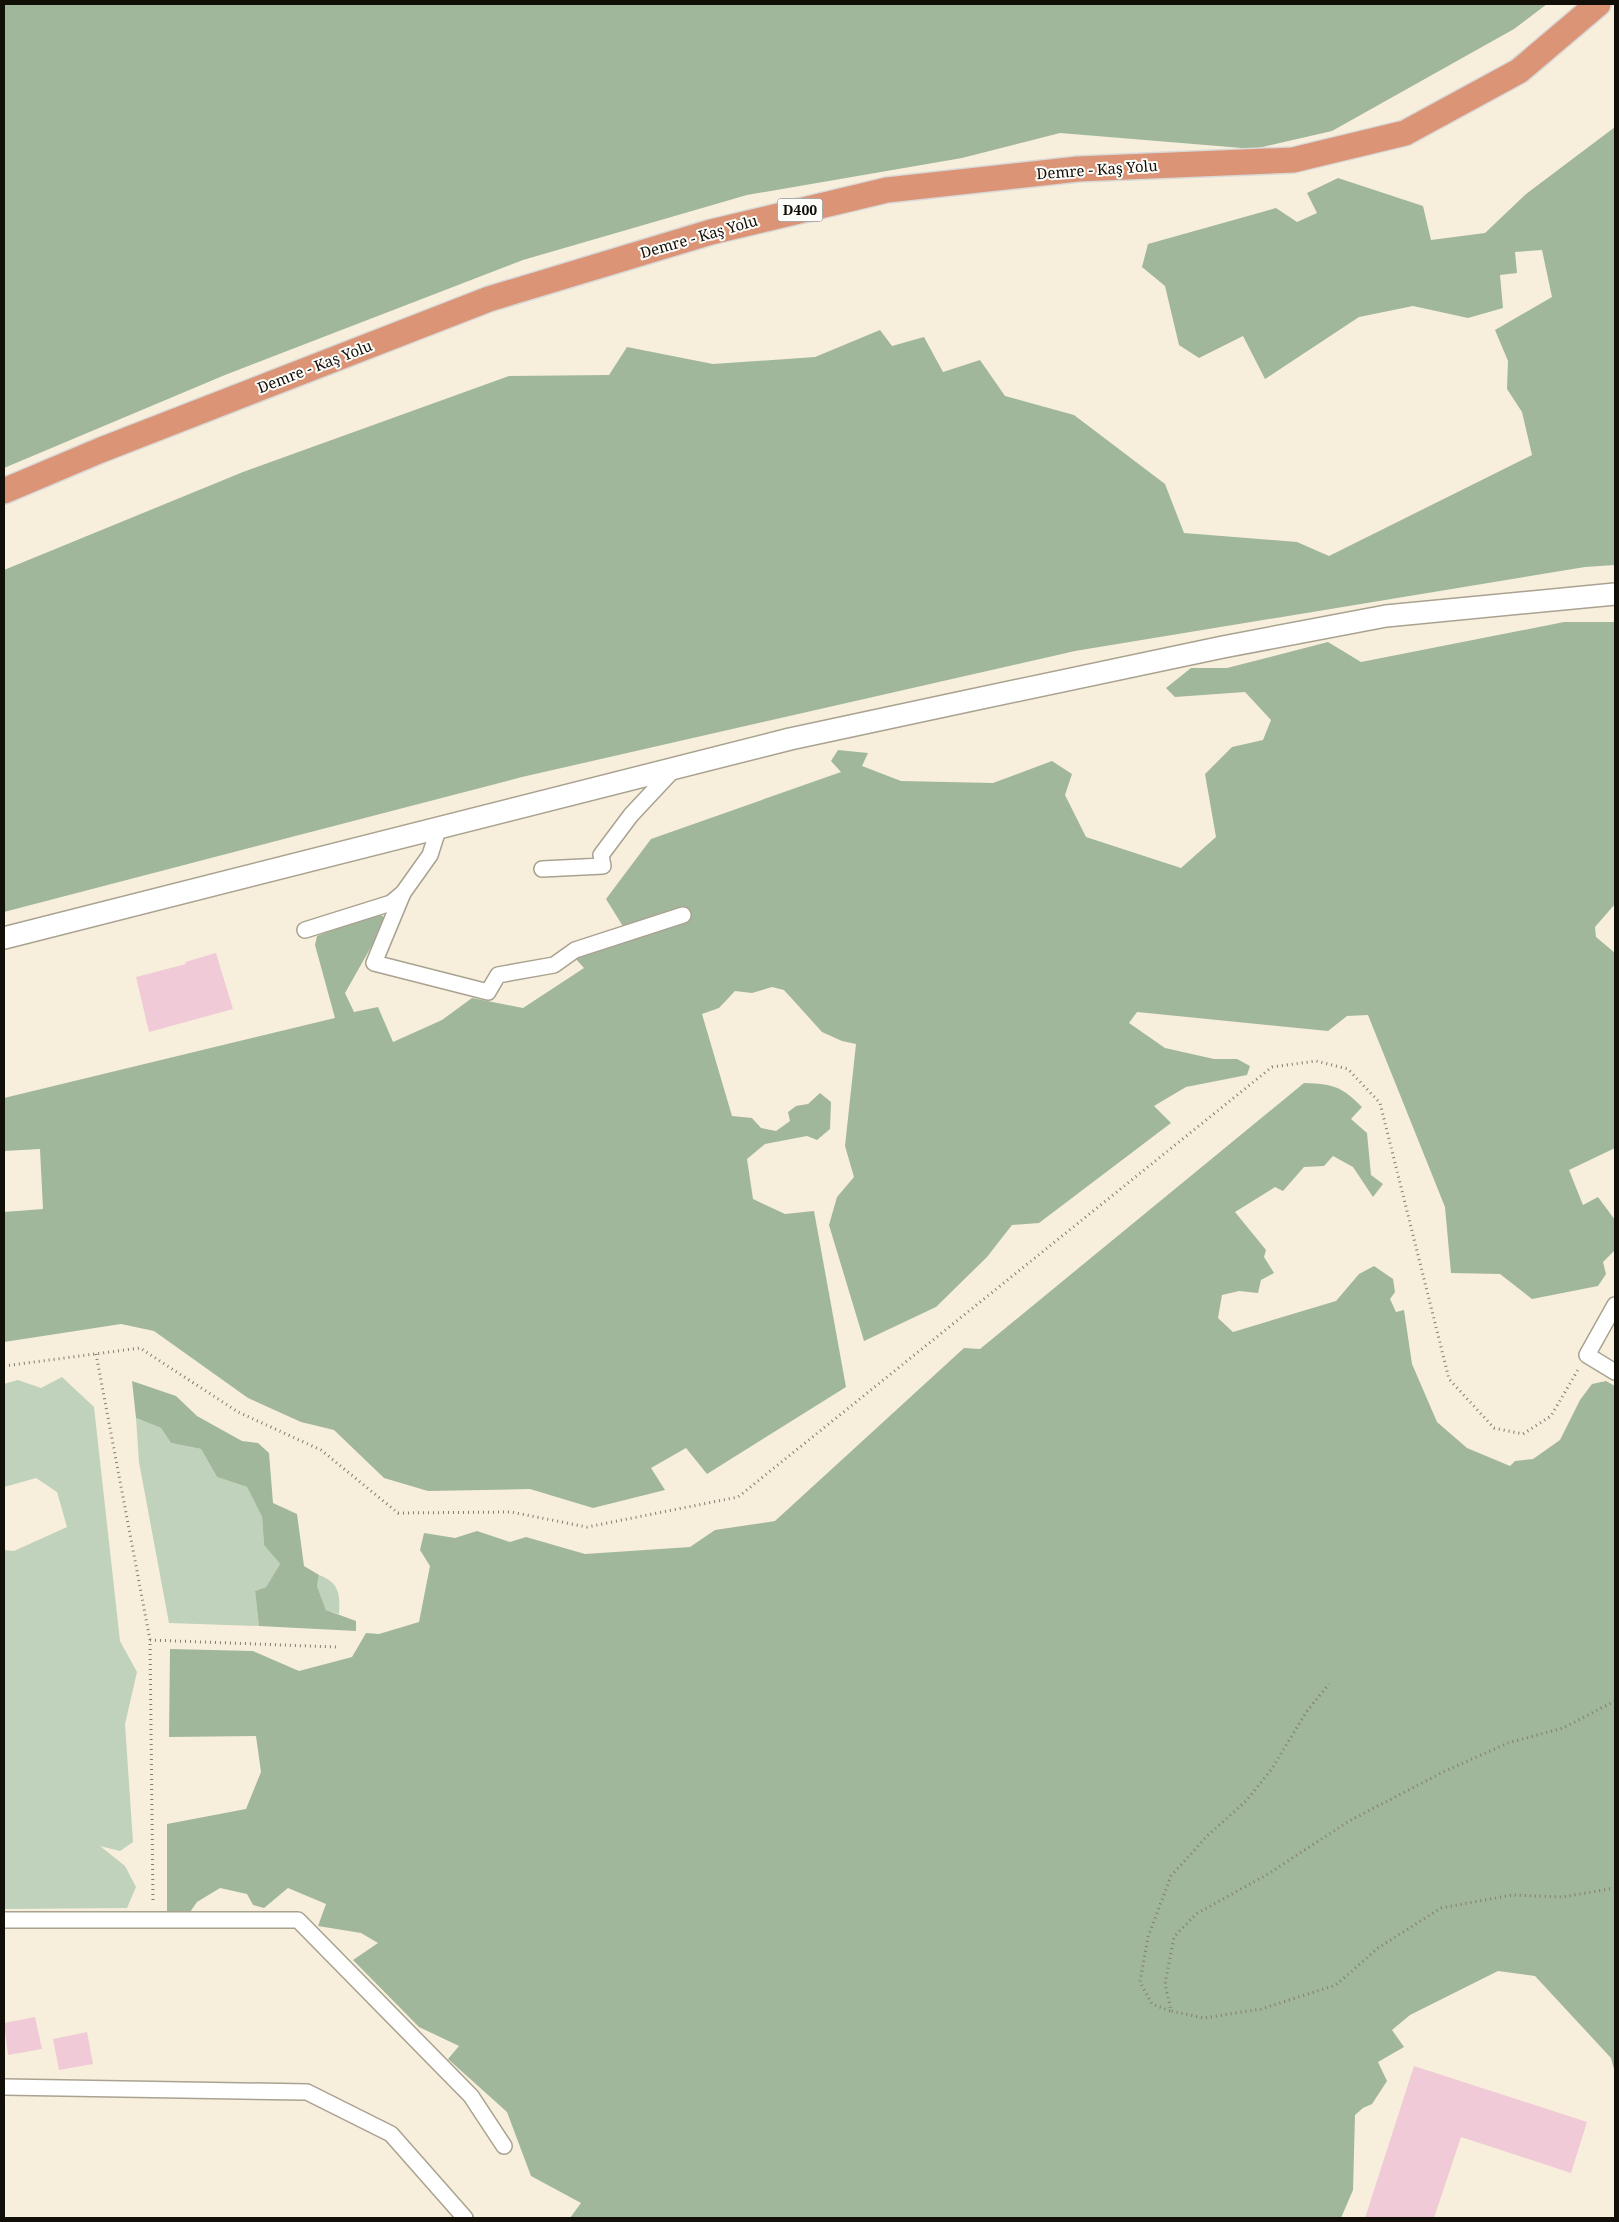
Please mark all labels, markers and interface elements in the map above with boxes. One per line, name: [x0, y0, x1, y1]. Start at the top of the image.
street label: Demre - Kaş Yolu: [1036, 155, 1159, 183]
road number: D400: [778, 198, 822, 222]
street label: Demre - Kaş Yolu: [638, 210, 760, 262]
street label: Demre - Kaş Yolu: [254, 335, 375, 397]

